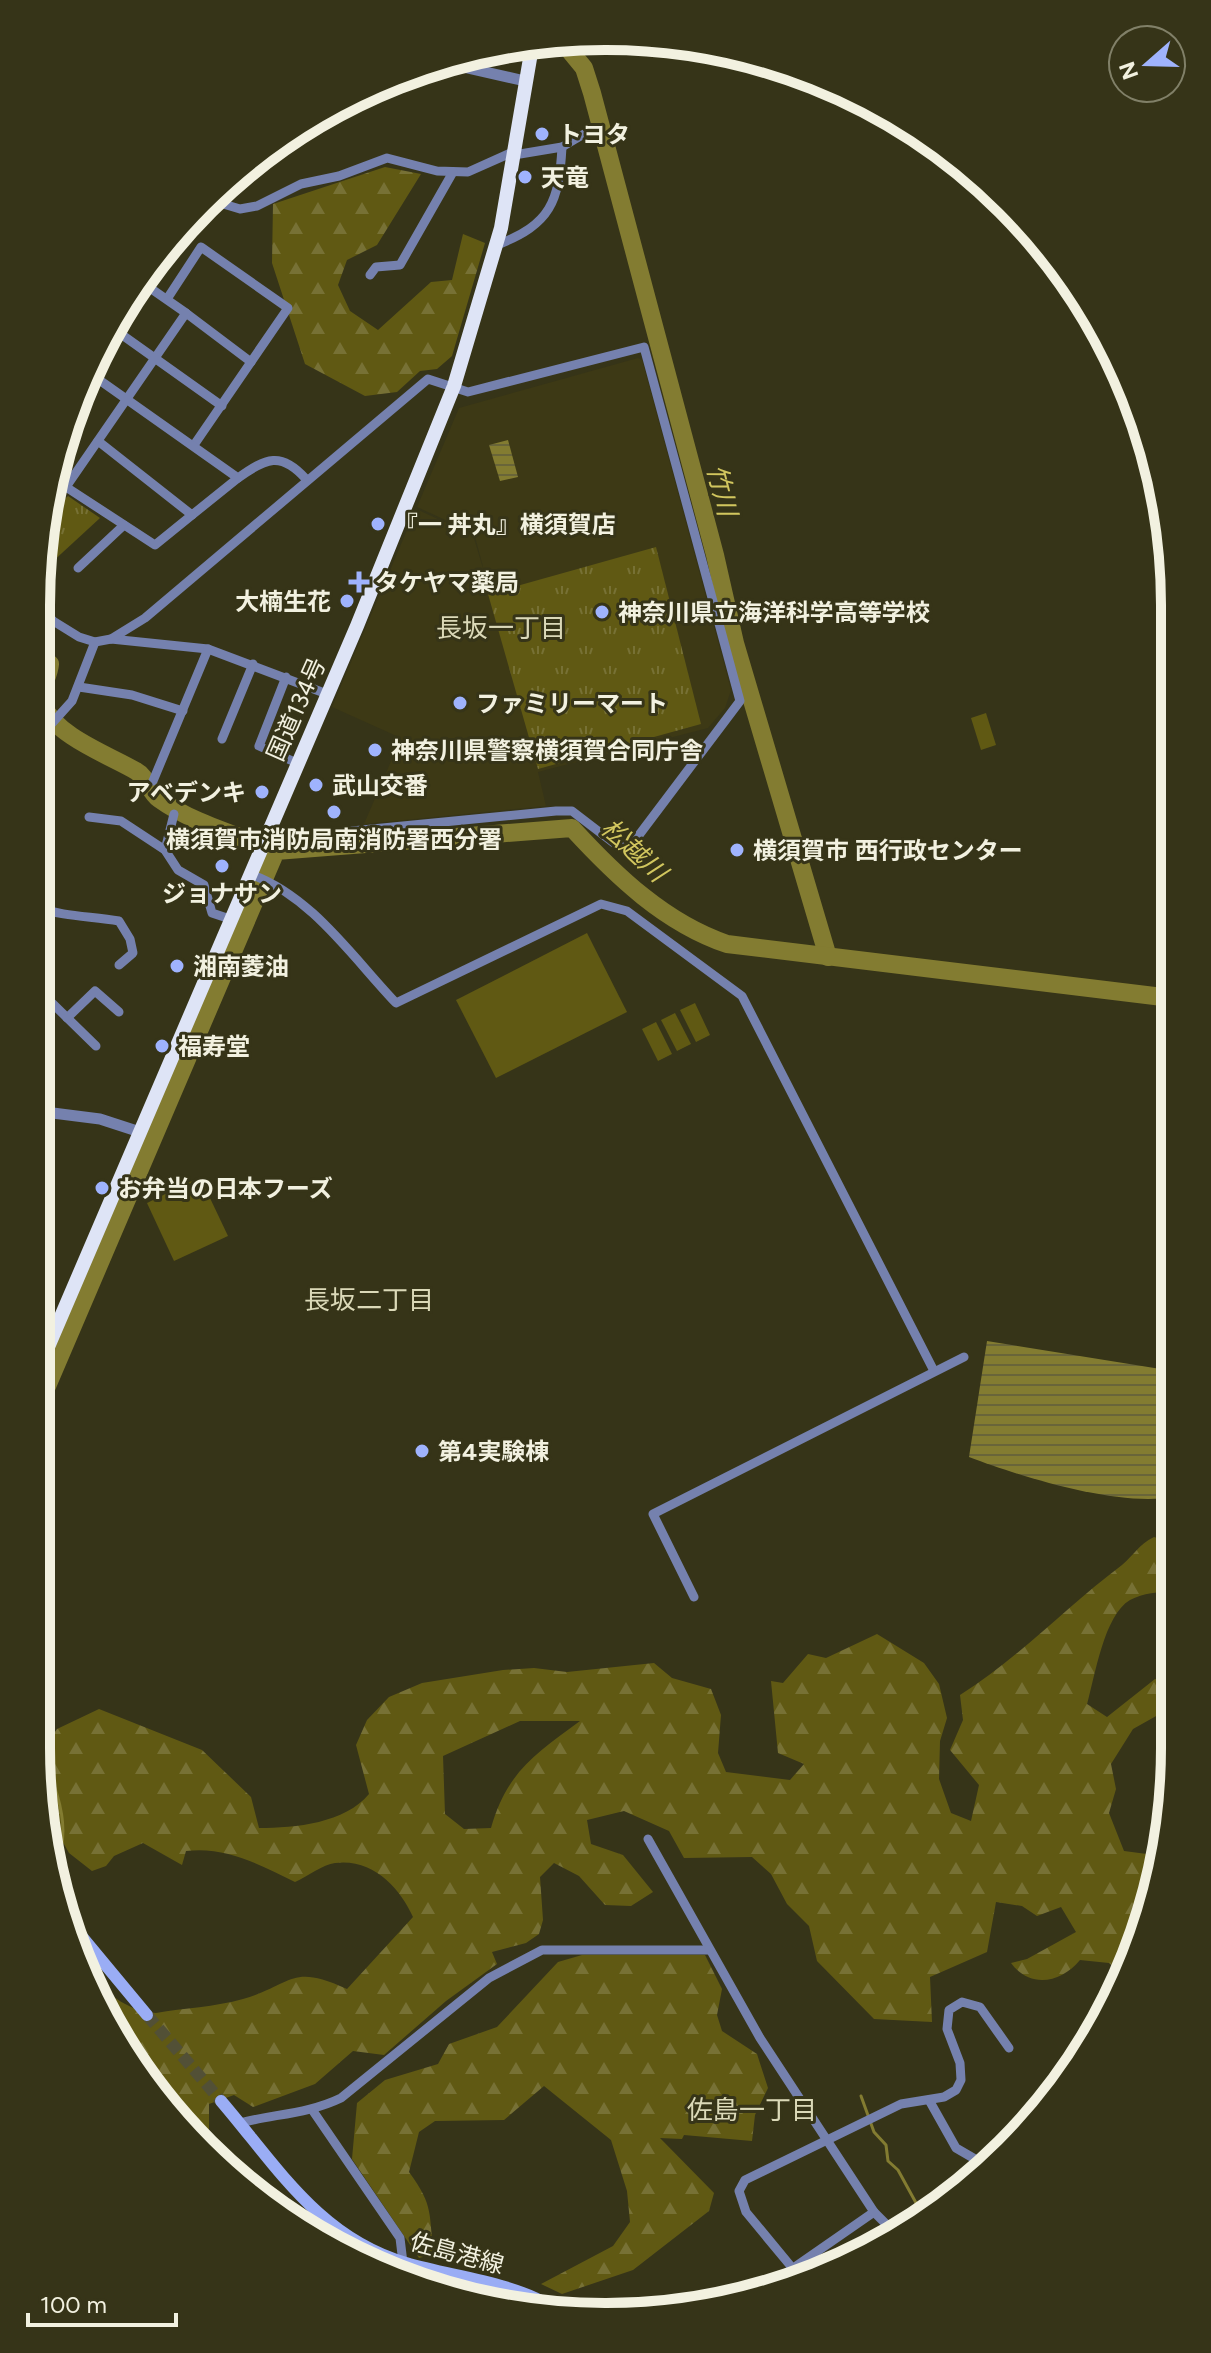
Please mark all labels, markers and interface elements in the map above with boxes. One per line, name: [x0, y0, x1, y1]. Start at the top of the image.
north arrow: [1107, 24, 1187, 104]
text: N: [1113, 58, 1144, 83]
place label: トヨタ: [558, 120, 630, 149]
marker: トヨタ: [533, 125, 551, 143]
place label: 天竜: [541, 163, 589, 192]
marker: 天竜: [516, 168, 534, 186]
water label: 竹川: [700, 461, 745, 522]
place label: 『一 丼丸』横須賀店: [394, 510, 616, 539]
marker: 『一 丼丸』横須賀店: [369, 515, 387, 533]
place label: タケヤマ薬局: [375, 568, 519, 597]
marker: タケヤマ薬局: [350, 573, 368, 591]
place label: 大楠生花: [235, 587, 331, 616]
marker: 大楠生花: [338, 592, 356, 610]
place label: 神奈川県立海洋科学高等学校: [618, 598, 930, 627]
marker: 神奈川県立海洋科学高等学校: [593, 603, 611, 621]
district label: 長坂一丁目: [436, 612, 566, 644]
street label: 国道134号: [260, 653, 332, 765]
place label: ファミリーマート: [476, 689, 668, 718]
marker: ファミリーマート: [451, 694, 469, 712]
place label: 神奈川県警察横須賀合同庁舎: [391, 736, 703, 765]
marker: 神奈川県警察横須賀合同庁舎: [366, 741, 384, 759]
place label: 武山交番: [332, 771, 428, 800]
marker: 武山交番: [307, 776, 325, 794]
place label: アベデンキ: [126, 778, 246, 807]
marker: アベデンキ: [253, 783, 271, 801]
marker: 横須賀市消防局南消防署西分署: [325, 803, 343, 821]
water label: 松越川: [595, 812, 676, 890]
place label: 横須賀市消防局南消防署西分署: [166, 825, 502, 854]
place label: 横須賀市 西行政センター: [753, 836, 1023, 865]
marker: 横須賀市 西行政センター: [728, 841, 746, 859]
marker: ジョナサン: [213, 857, 231, 875]
place label: ジョナサン: [162, 879, 282, 908]
place label: 湘南菱油: [193, 952, 289, 981]
marker: 湘南菱油: [168, 957, 186, 975]
place label: 福寿堂: [178, 1032, 250, 1061]
marker: 福寿堂: [153, 1037, 171, 1055]
place label: お弁当の日本フーズ: [118, 1174, 333, 1203]
marker: お弁当の日本フーズ: [93, 1179, 111, 1197]
district label: 長坂二丁目: [304, 1284, 434, 1316]
place label: 第4実験棟: [438, 1437, 549, 1466]
marker: 第4実験棟: [413, 1442, 431, 1460]
district label: 佐島一丁目: [687, 2094, 817, 2126]
street label: 佐島港線: [407, 2227, 507, 2279]
scale bar: [28, 2277, 176, 2327]
text: 100 m: [40, 2290, 107, 2319]

